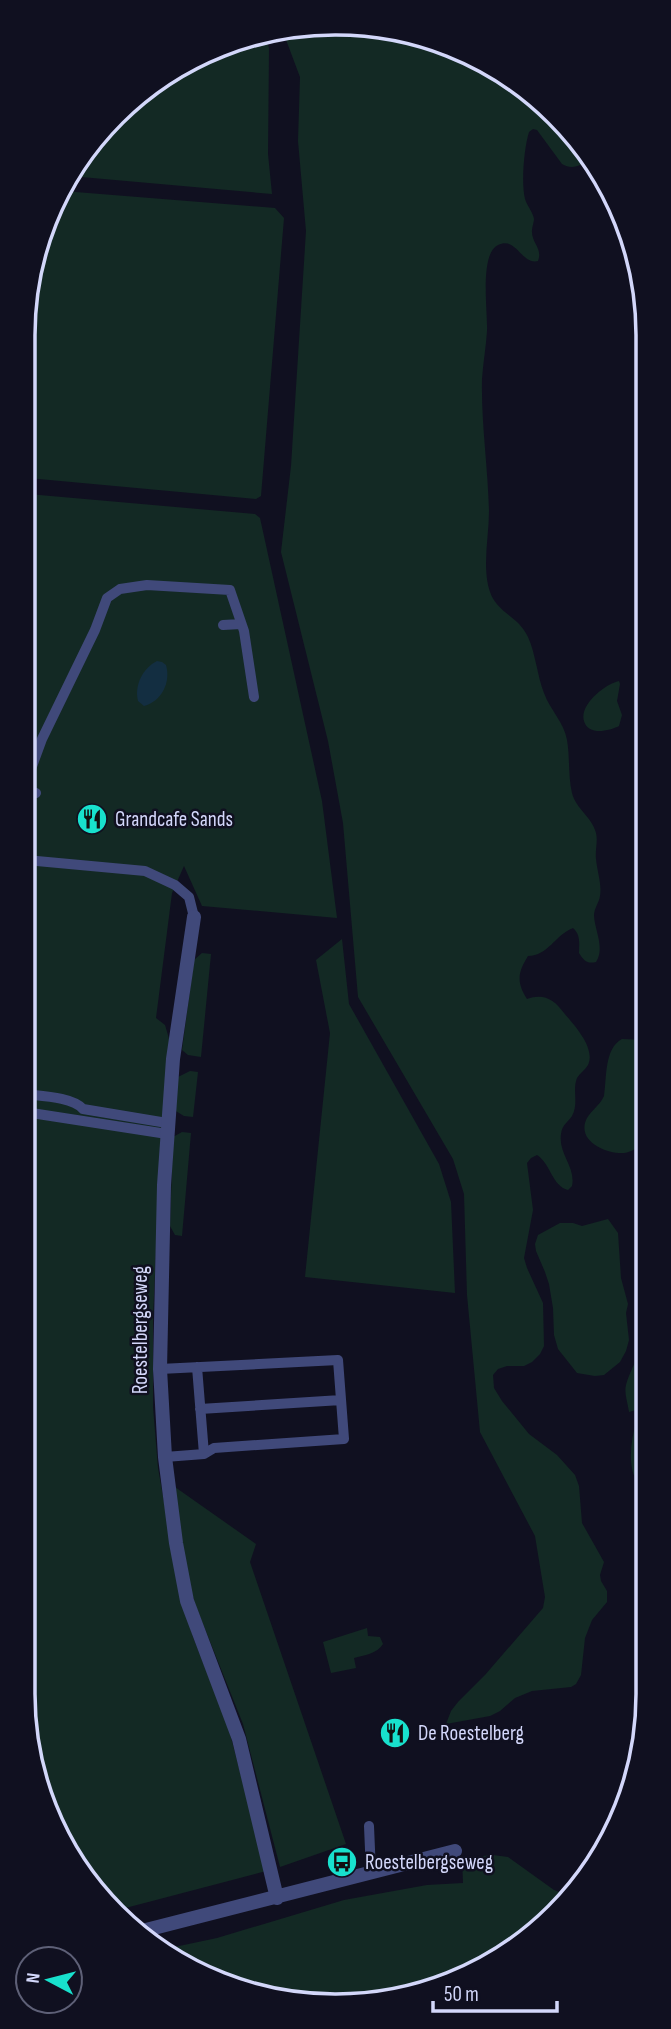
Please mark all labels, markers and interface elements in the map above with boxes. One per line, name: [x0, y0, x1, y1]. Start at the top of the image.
restaurant icon: Grandcafe Sands: [75, 802, 109, 836]
place label: Grandcafe Sands: [115, 807, 233, 832]
street label: Roestelbergseweg: [128, 1266, 153, 1394]
restaurant icon: De Roestelberg: [378, 1716, 412, 1750]
place label: De Roestelberg: [418, 1721, 524, 1746]
bus stop icon: Roestelbergseweg: [325, 1845, 359, 1879]
place label: Roestelbergseweg: [365, 1850, 493, 1875]
north arrow: [14, 1945, 84, 2015]
scale bar: [433, 1969, 557, 2013]
text: N: [22, 1972, 46, 1985]
text: 50 m: [444, 1982, 479, 2007]

